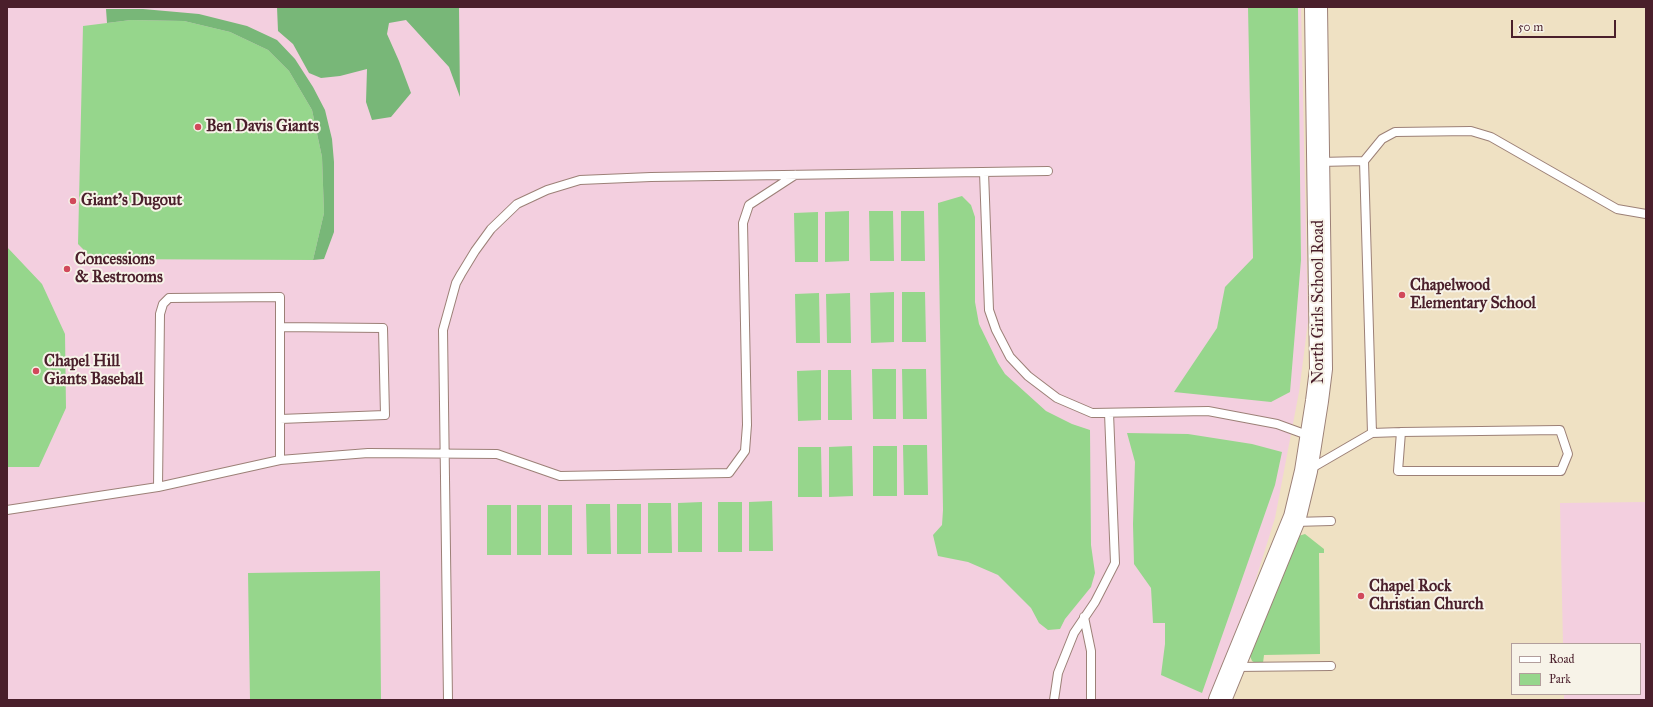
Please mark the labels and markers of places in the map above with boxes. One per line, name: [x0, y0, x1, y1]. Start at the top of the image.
place label: Ben Davis Giants: [206, 117, 319, 137]
marker: Ben Davis Giants: [193, 122, 203, 132]
place label: Giant's Dugout: [81, 191, 182, 211]
marker: Giant's Dugout: [68, 196, 78, 206]
place label: Concessions & Restrooms: [75, 250, 163, 288]
marker: Concessions & Restrooms: [62, 264, 72, 274]
place label: Chapelwood Elementary School: [1410, 276, 1536, 314]
marker: Chapelwood Elementary School: [1397, 290, 1407, 300]
place label: Chapel Hill Giants Baseball: [44, 352, 143, 390]
marker: Chapel Hill Giants Baseball: [31, 366, 41, 376]
place label: Chapel Rock Christian Church: [1369, 577, 1484, 615]
marker: Chapel Rock Christian Church: [1356, 591, 1366, 601]

